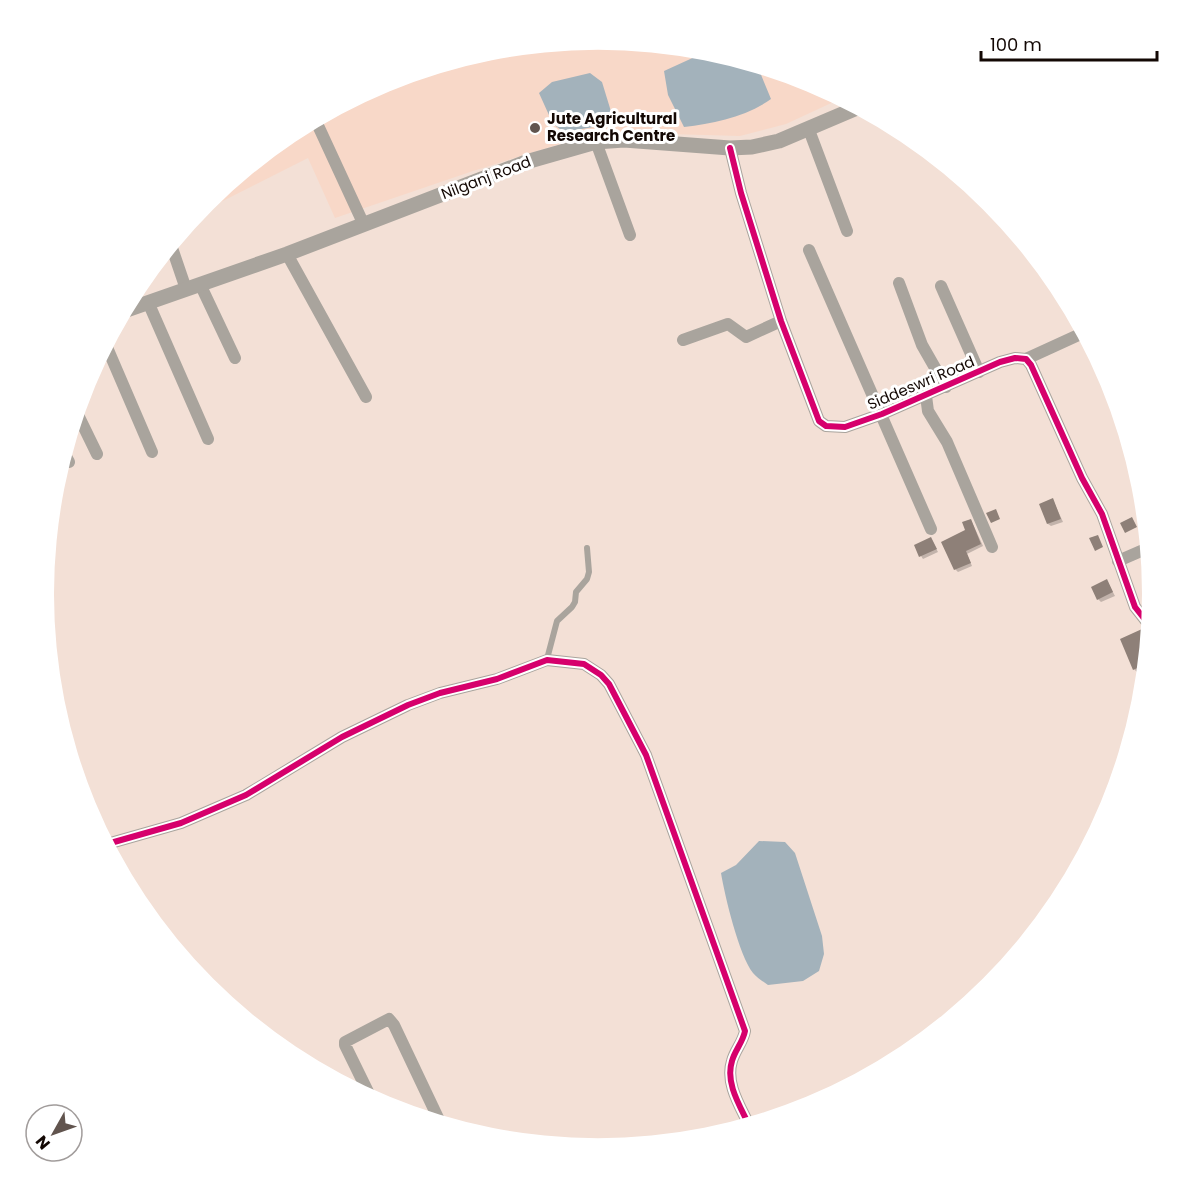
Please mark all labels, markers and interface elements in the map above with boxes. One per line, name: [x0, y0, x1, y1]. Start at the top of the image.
scale bar: [981, 24, 1156, 62]
text: 100 m: [990, 32, 1042, 57]
place label: Jute Agricultural Research Centre: [547, 108, 677, 146]
marker: Jute Agricultural Research Centre: [528, 121, 542, 135]
street label: Nilganj Road: [438, 151, 534, 204]
street label: Siddeswri Road: [864, 351, 978, 415]
north arrow: [24, 1103, 84, 1163]
text: N: [30, 1130, 56, 1154]

